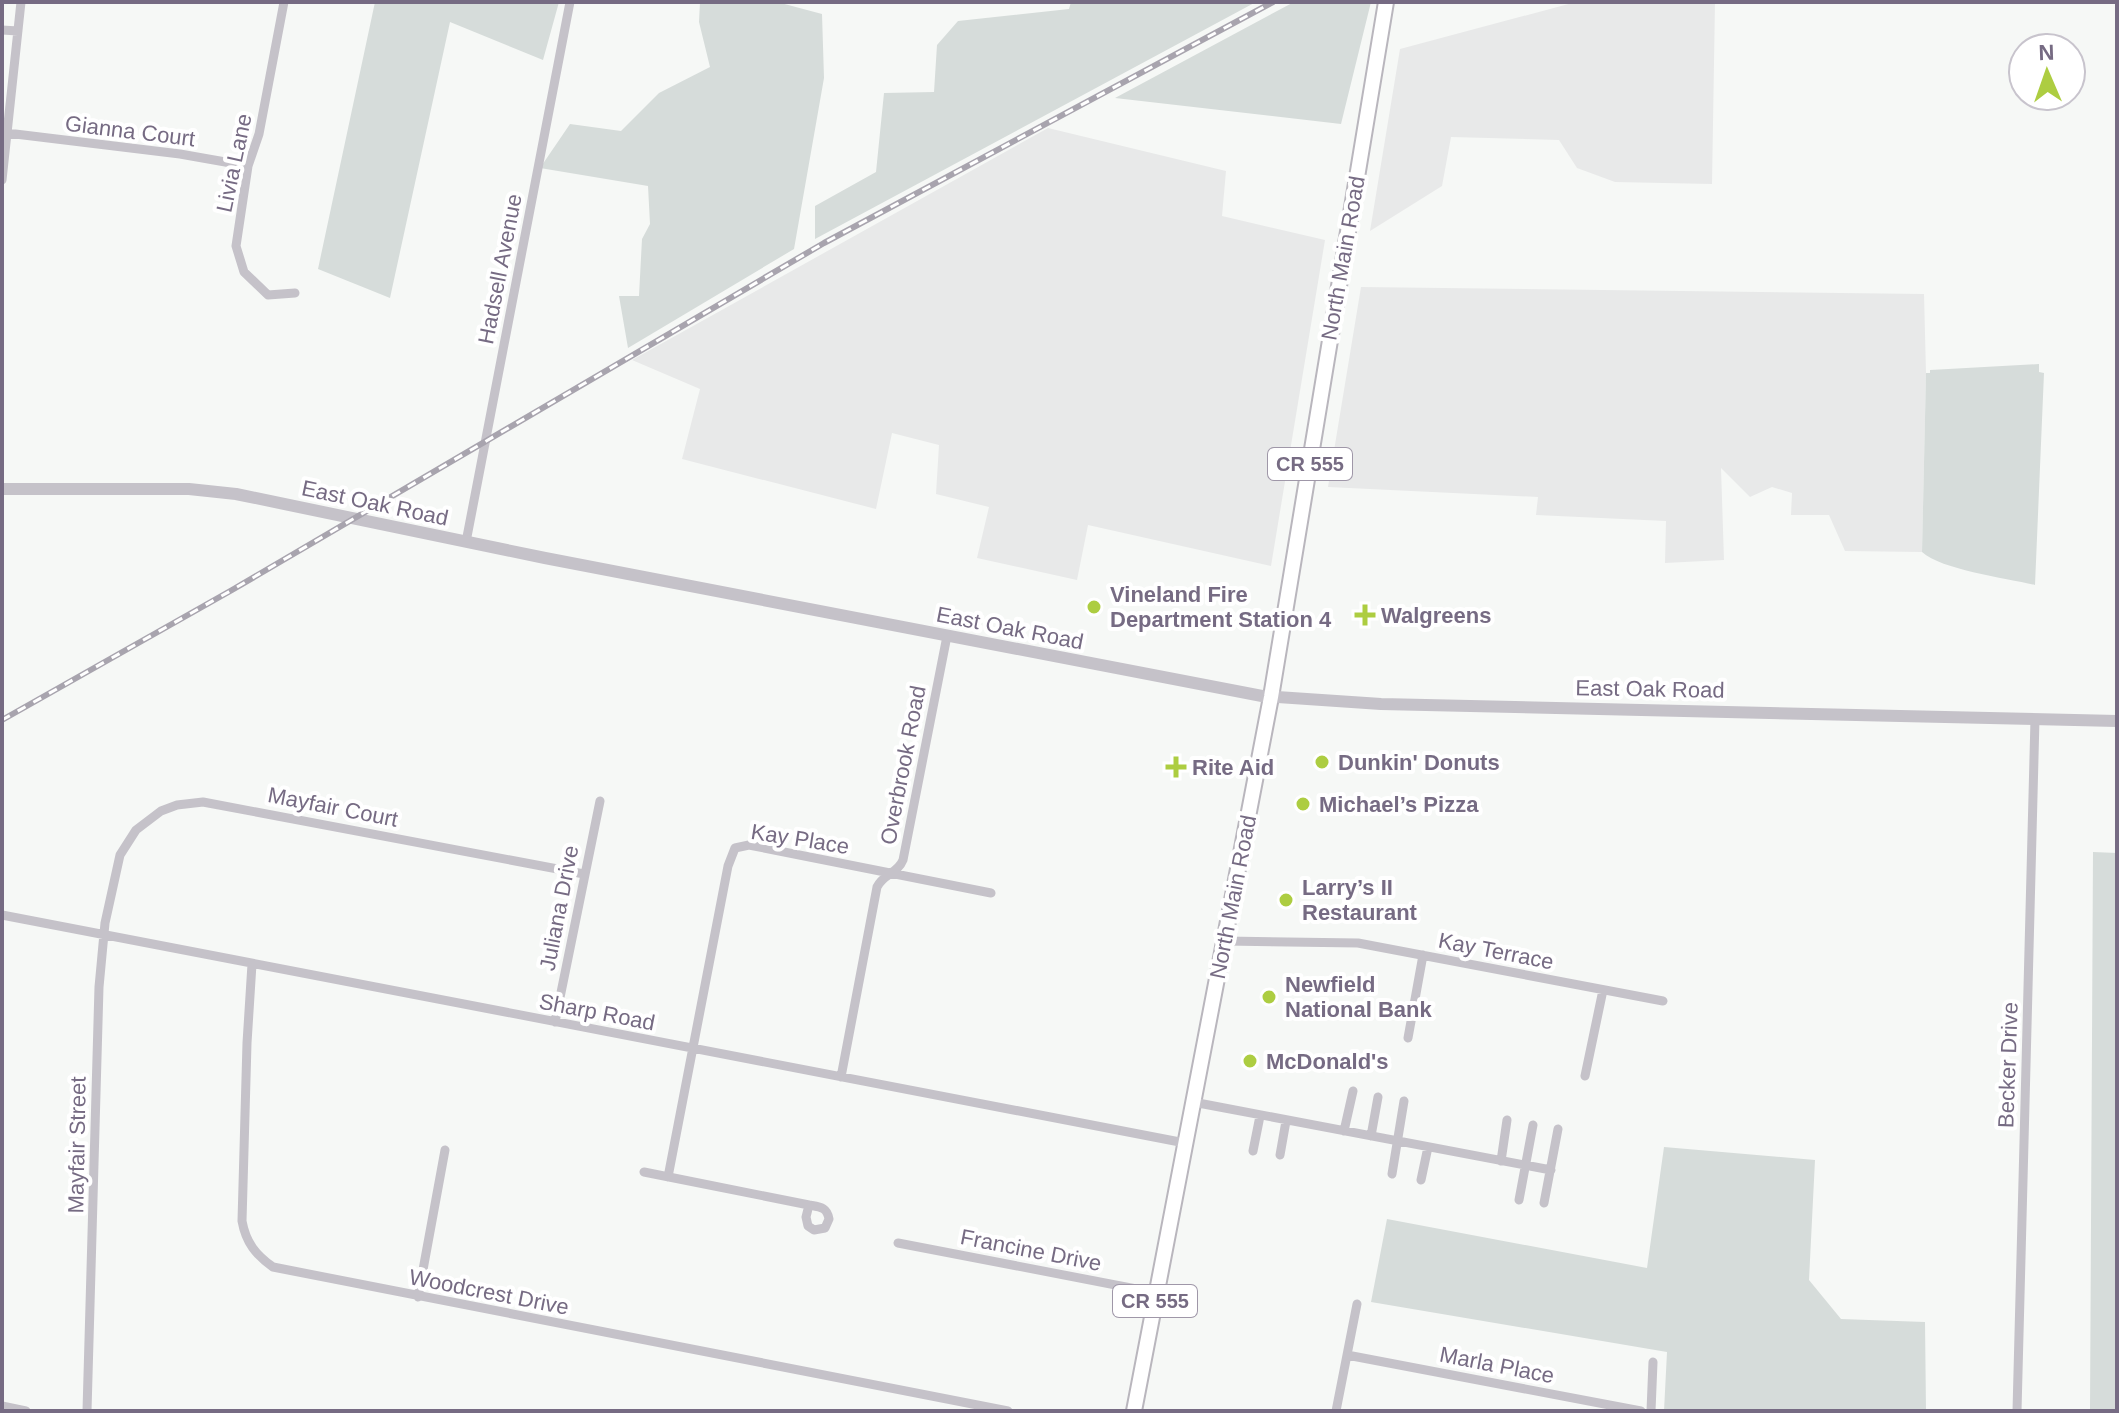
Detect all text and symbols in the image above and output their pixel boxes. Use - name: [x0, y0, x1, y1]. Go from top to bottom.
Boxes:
- north arrow: [2007, 32, 2087, 112]
- text: N: [2038, 40, 2055, 65]
- street label: Gianna Court: [64, 111, 196, 151]
- street label: Livia Lane: [211, 111, 257, 215]
- street label: North Main Road: [1316, 174, 1370, 342]
- street label: Hadsell Avenue: [473, 192, 527, 346]
- road number: CR 555: [1268, 448, 1352, 480]
- street label: East Oak Road: [299, 475, 451, 531]
- place label: Vineland Fire Department Station 4: [1110, 582, 1332, 632]
- marker: Vineland Fire Department Station 4: [1085, 598, 1103, 616]
- street label: East Oak Road: [934, 601, 1086, 655]
- place label: Walgreens: [1381, 603, 1491, 628]
- marker: Walgreens: [1356, 606, 1374, 624]
- street label: East Oak Road: [1575, 675, 1725, 703]
- street label: Overbrook Road: [875, 683, 931, 847]
- place label: Dunkin' Donuts: [1338, 750, 1500, 775]
- marker: Dunkin' Donuts: [1313, 753, 1331, 771]
- place label: Rite Aid: [1192, 755, 1274, 780]
- marker: Rite Aid: [1167, 758, 1185, 776]
- street label: Mayfair Court: [266, 782, 400, 832]
- place label: Michael’s Pizza: [1319, 792, 1479, 817]
- marker: Michael’s Pizza: [1294, 795, 1312, 813]
- street label: North Main Road: [1205, 813, 1261, 981]
- street label: Kay Place: [749, 819, 851, 859]
- street label: Juliana Drive: [535, 843, 583, 973]
- place label: Larry’s II Restaurant: [1302, 875, 1418, 925]
- marker: Larry’s II Restaurant: [1277, 891, 1295, 909]
- street label: Kay Terrace: [1436, 928, 1556, 974]
- place label: Newfield National Bank: [1285, 972, 1432, 1022]
- marker: Newfield National Bank: [1260, 988, 1278, 1006]
- street label: Sharp Road: [537, 989, 657, 1035]
- street label: Becker Drive: [1993, 1002, 2023, 1128]
- place label: McDonald's: [1266, 1049, 1389, 1074]
- marker: McDonald's: [1241, 1052, 1259, 1070]
- street label: Mayfair Street: [63, 1076, 91, 1214]
- street label: Francine Drive: [958, 1224, 1104, 1276]
- street label: Woodcrest Drive: [407, 1264, 571, 1320]
- road number: CR 555: [1113, 1285, 1197, 1317]
- street label: Marla Place: [1438, 1342, 1556, 1388]

